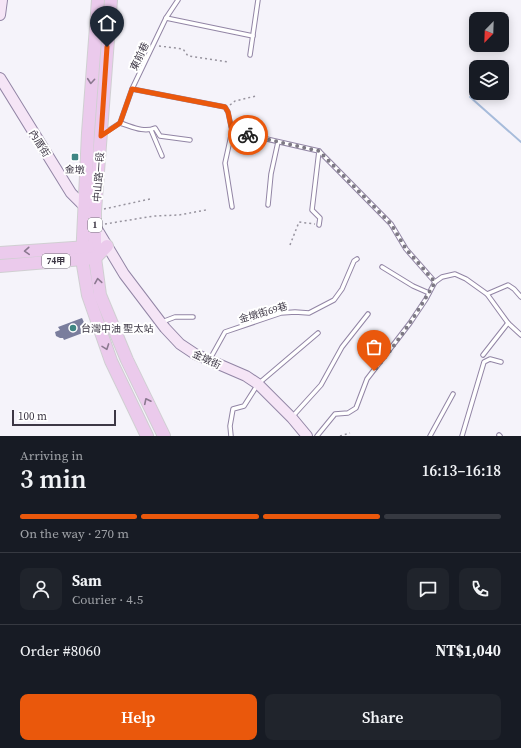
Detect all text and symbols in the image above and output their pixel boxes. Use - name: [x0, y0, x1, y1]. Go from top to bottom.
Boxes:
- pin: [90, 6, 124, 47]
- icon: home: [96, 12, 118, 34]
- north arrow: [469, 12, 509, 52]
- map controls: [469, 12, 509, 100]
- street label: 東前巷: [127, 40, 152, 73]
- button: layers: [469, 60, 509, 100]
- one-way arrow: [87, 78, 96, 84]
- courier: [228, 115, 268, 155]
- icon: bike: [237, 124, 259, 146]
- street label: 內厝街: [26, 127, 53, 159]
- marker: 金墩: [70, 152, 80, 162]
- street label: 中山路一段: [90, 152, 107, 202]
- place label: 金墩: [65, 163, 85, 176]
- road number: 1: [88, 218, 102, 232]
- one-way arrow: [24, 246, 30, 255]
- road number: 74甲: [42, 254, 70, 268]
- one-way arrow: [94, 278, 103, 284]
- street label: 金墩街69巷: [237, 299, 289, 326]
- place label: 台灣中油 聖太站: [81, 322, 153, 335]
- marker: 台灣中油 聖太站: [68, 323, 78, 333]
- pin: [357, 330, 391, 371]
- icon: bag: [363, 336, 385, 358]
- one-way arrow: [102, 343, 110, 350]
- street label: 金墩街: [190, 347, 223, 372]
- one-way arrow: [144, 398, 152, 405]
- scale bar: [12, 408, 116, 427]
- text: 100 m: [18, 409, 47, 424]
- text: Arriving in: [20, 447, 83, 464]
- text: 16:13–16:18: [422, 460, 501, 481]
- text: 3 min: [20, 461, 87, 497]
- text: On the way · 270 m: [20, 525, 129, 542]
- button: person: [20, 568, 62, 610]
- button: chat: [407, 568, 449, 610]
- button: phone: [459, 568, 501, 610]
- text: Sam: [72, 570, 102, 591]
- text: Courier · 4.5: [72, 591, 143, 608]
- text: Order #8060: [20, 640, 101, 661]
- text: NT$1,040: [435, 640, 501, 661]
- button: Help: [20, 694, 257, 740]
- button: Share: [265, 694, 501, 740]

